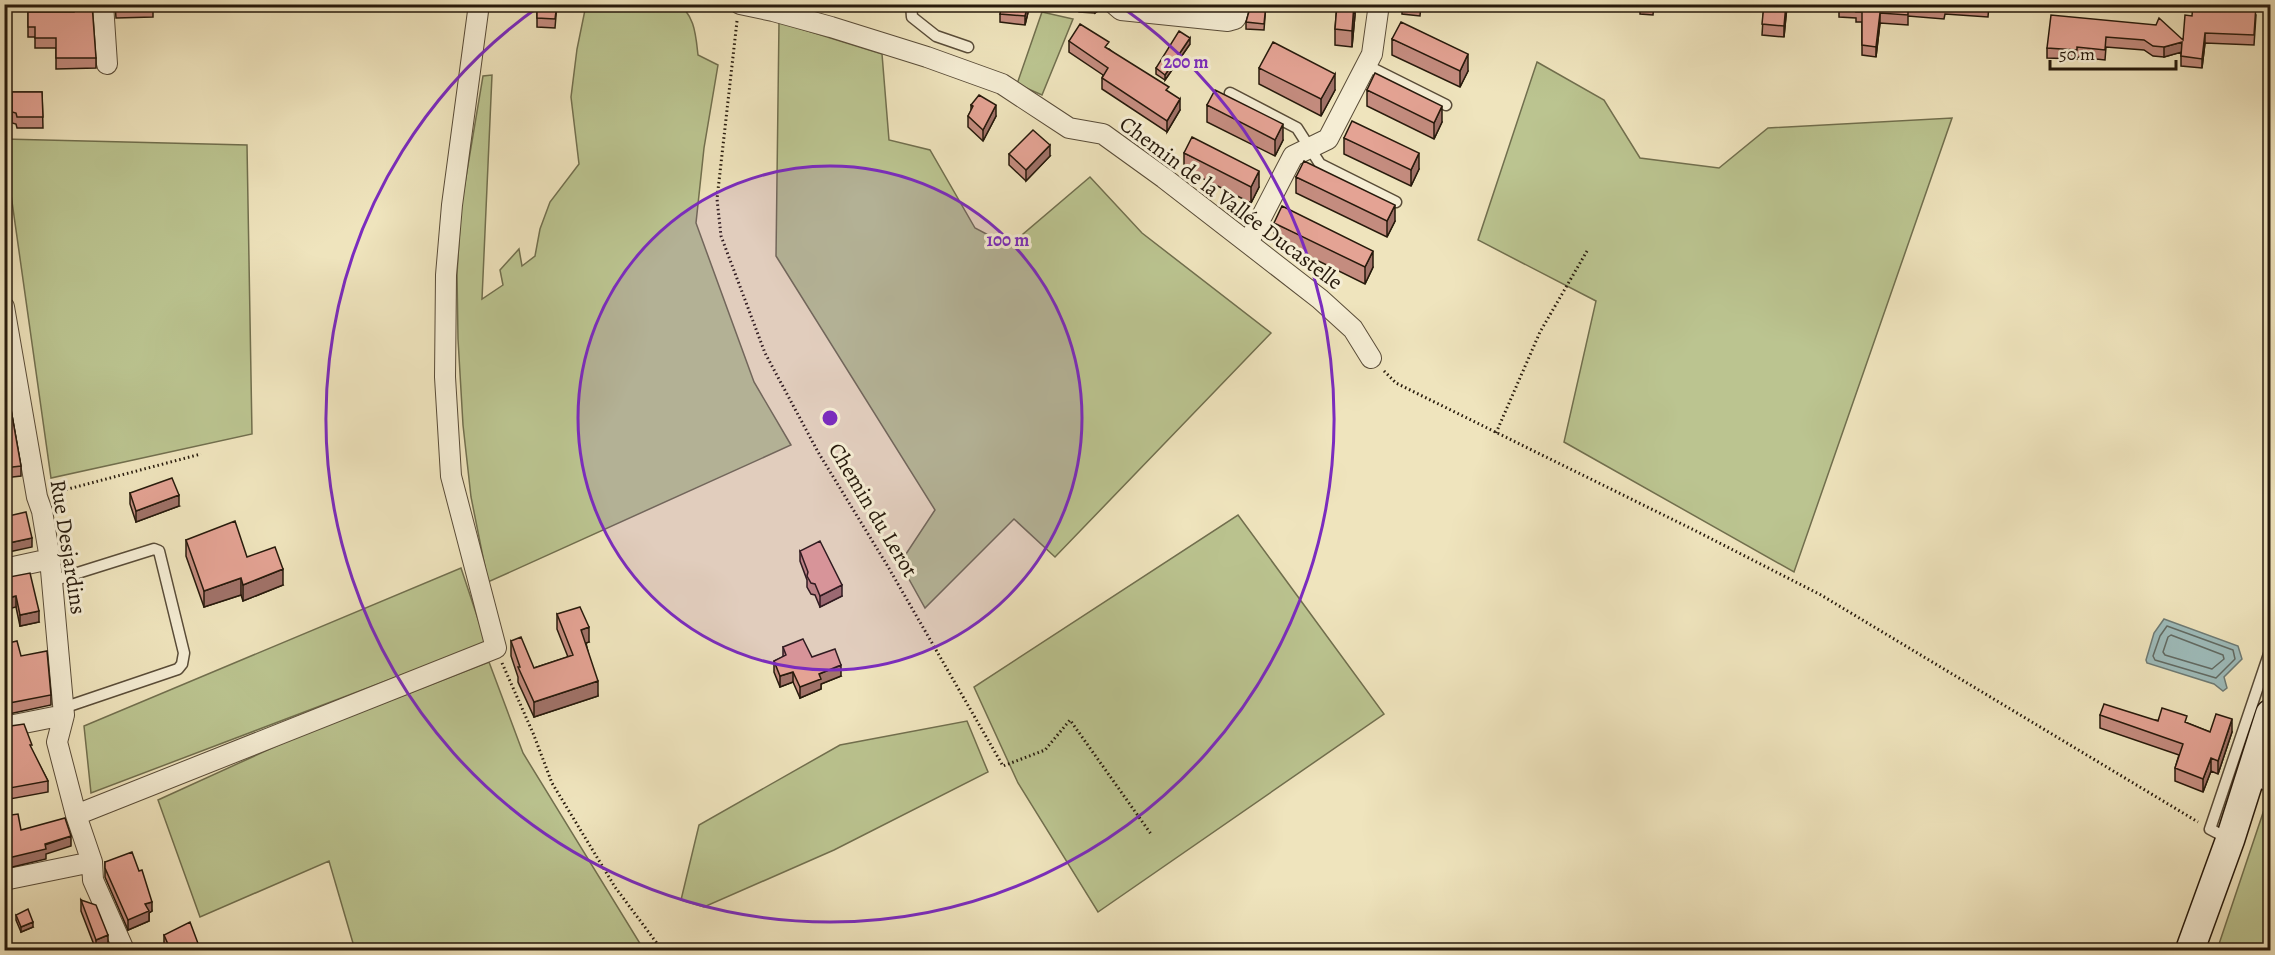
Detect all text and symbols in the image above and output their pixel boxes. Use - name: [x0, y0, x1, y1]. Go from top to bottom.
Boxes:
- scale bar: [2050, 33, 2176, 71]
- text: 50 m: [2059, 42, 2095, 66]
- text: 200 m: [1163, 50, 1209, 74]
- street label: Chemin de la Vallée Ducastelle: [1113, 109, 1349, 297]
- text: 100 m: [987, 228, 1029, 252]
- centre of rings: [820, 408, 840, 428]
- street label: Chemin du Lerot: [821, 437, 925, 583]
- street label: Rue Desjardins: [43, 478, 93, 616]

